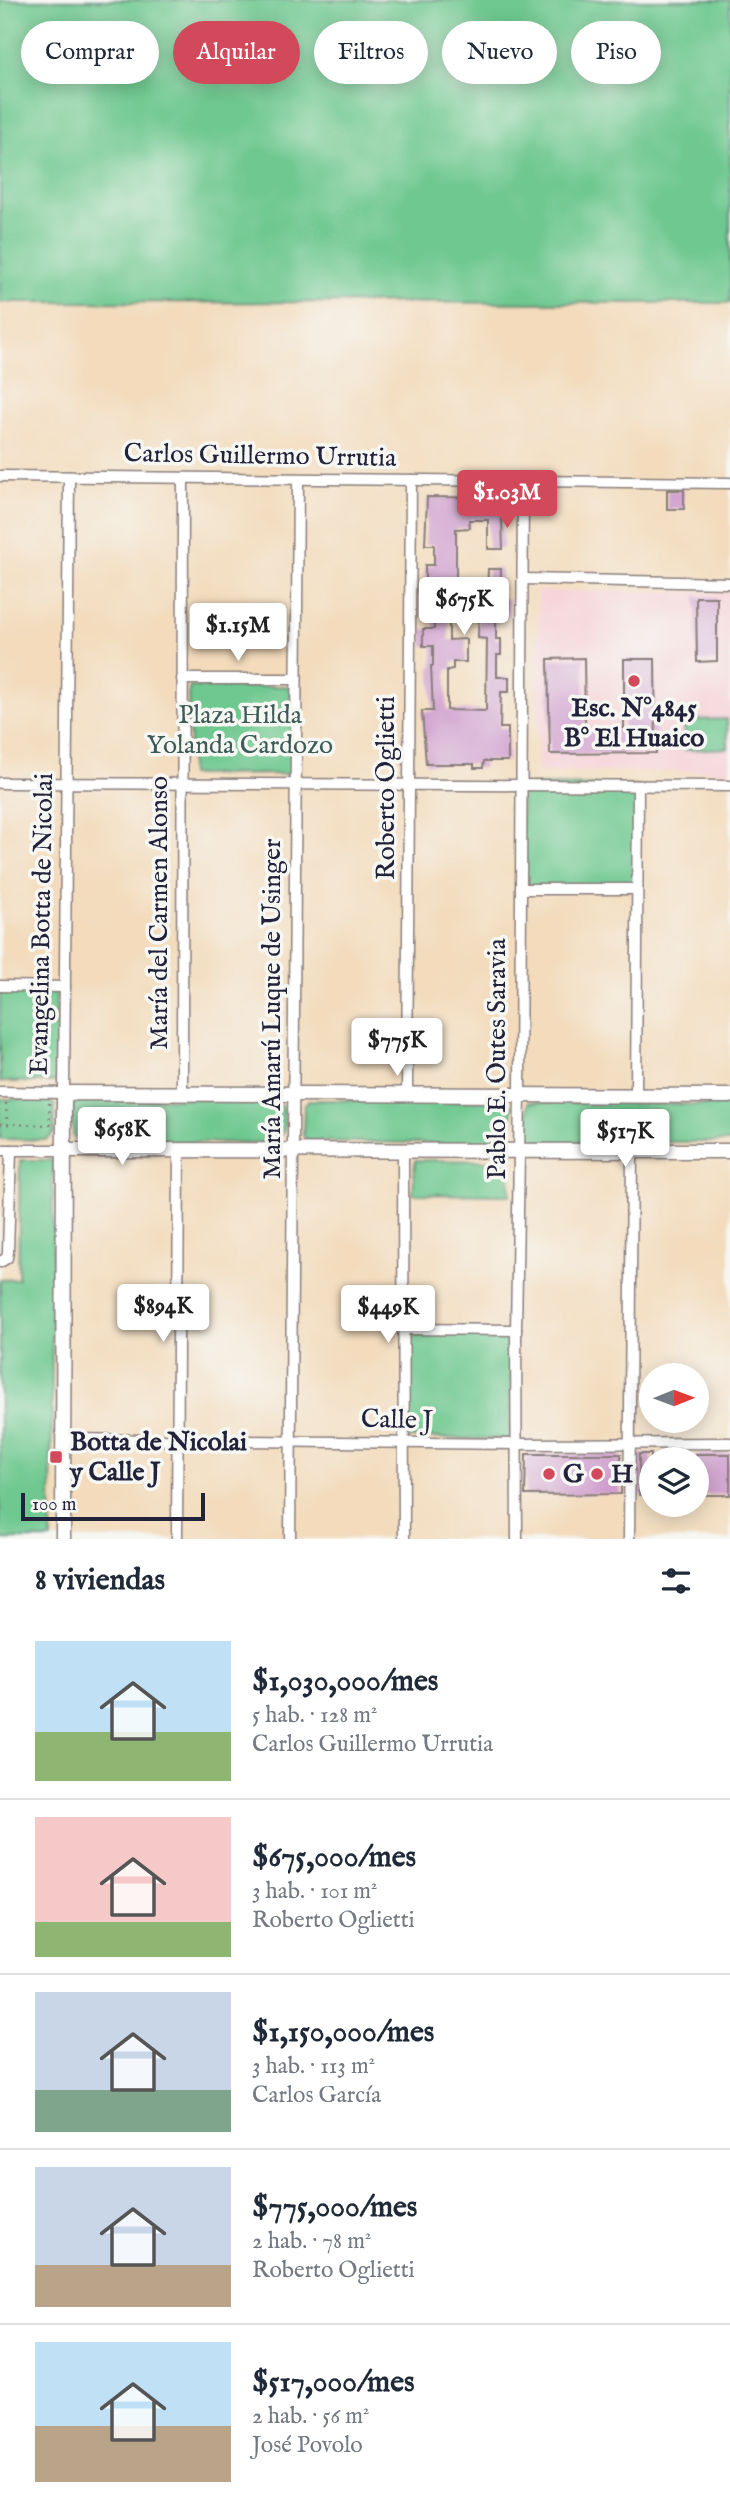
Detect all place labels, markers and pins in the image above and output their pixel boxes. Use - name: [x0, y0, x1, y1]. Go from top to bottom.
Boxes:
- pin: $1.03M: [450, 470, 564, 530]
- pin: $675K: [415, 578, 513, 637]
- pin: $1.15M: [181, 604, 295, 663]
- marker: Esc. N°4845 B° El Huaico: [626, 673, 642, 689]
- place label: Esc. N°4845 B° El Huaico: [564, 692, 704, 755]
- pin: $775K: [348, 1018, 446, 1078]
- pin: $658K: [73, 1108, 171, 1167]
- pin: $517K: [576, 1110, 674, 1169]
- pin: $894K: [114, 1284, 212, 1344]
- pin: $449K: [339, 1286, 437, 1345]
- place label: Botta de Nicolai y Calle J: [69, 1426, 247, 1489]
- marker: Botta de Nicolai y Calle J: [48, 1449, 64, 1465]
- place label: G: [563, 1458, 584, 1491]
- place label: H: [611, 1458, 633, 1491]
- marker: G: [541, 1466, 557, 1482]
- marker: H: [589, 1466, 605, 1482]

